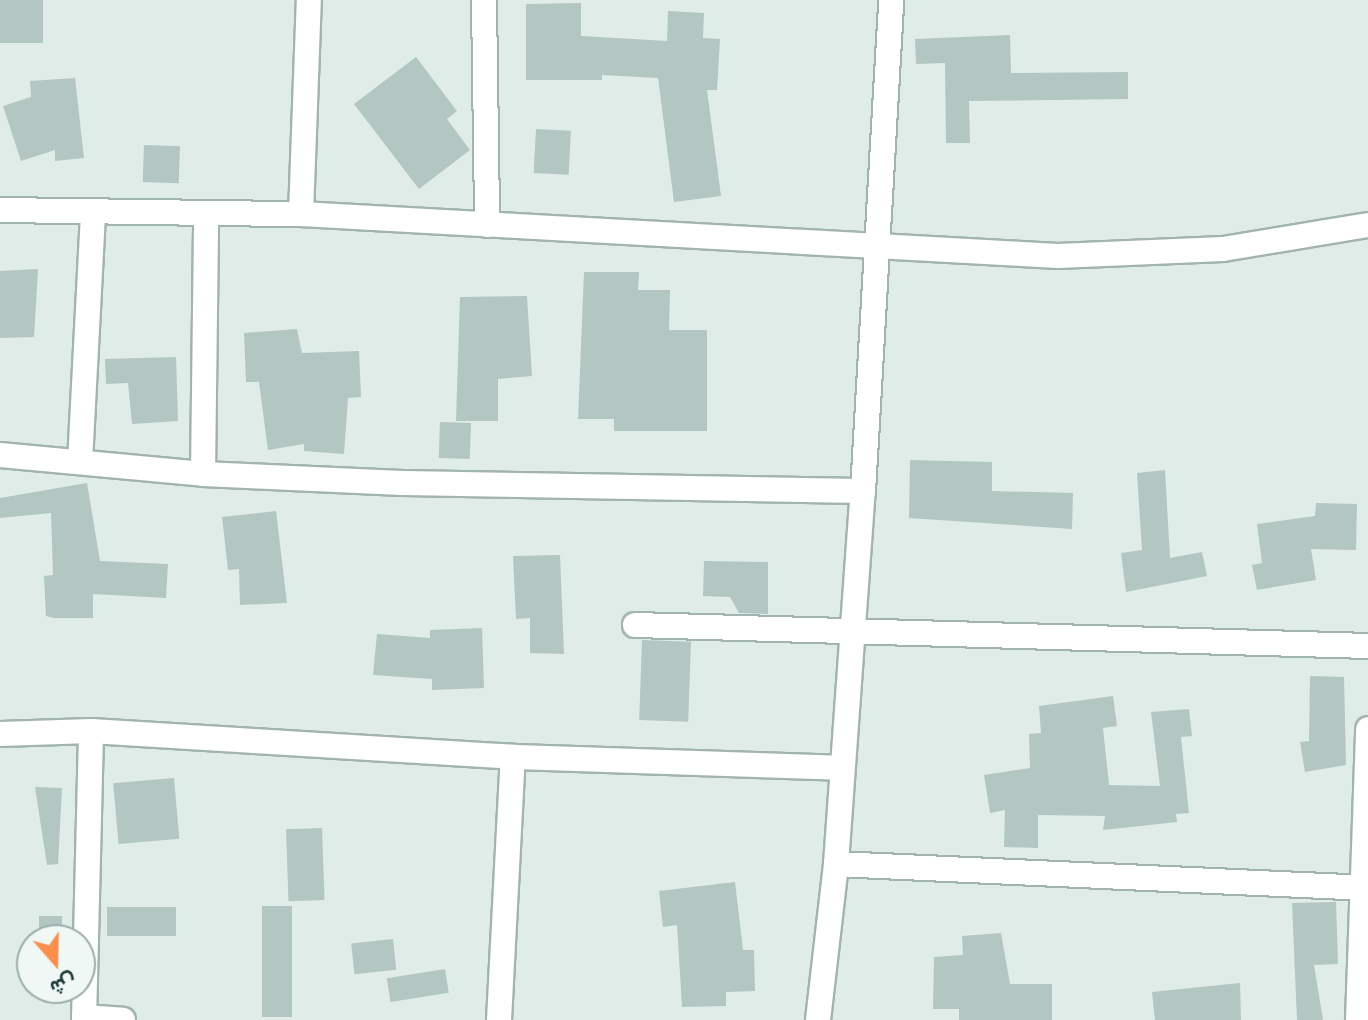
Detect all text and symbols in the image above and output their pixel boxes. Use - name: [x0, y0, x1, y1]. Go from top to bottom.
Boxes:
- north arrow: [16, 924, 96, 1004]
- text: ش: [47, 969, 80, 1001]

